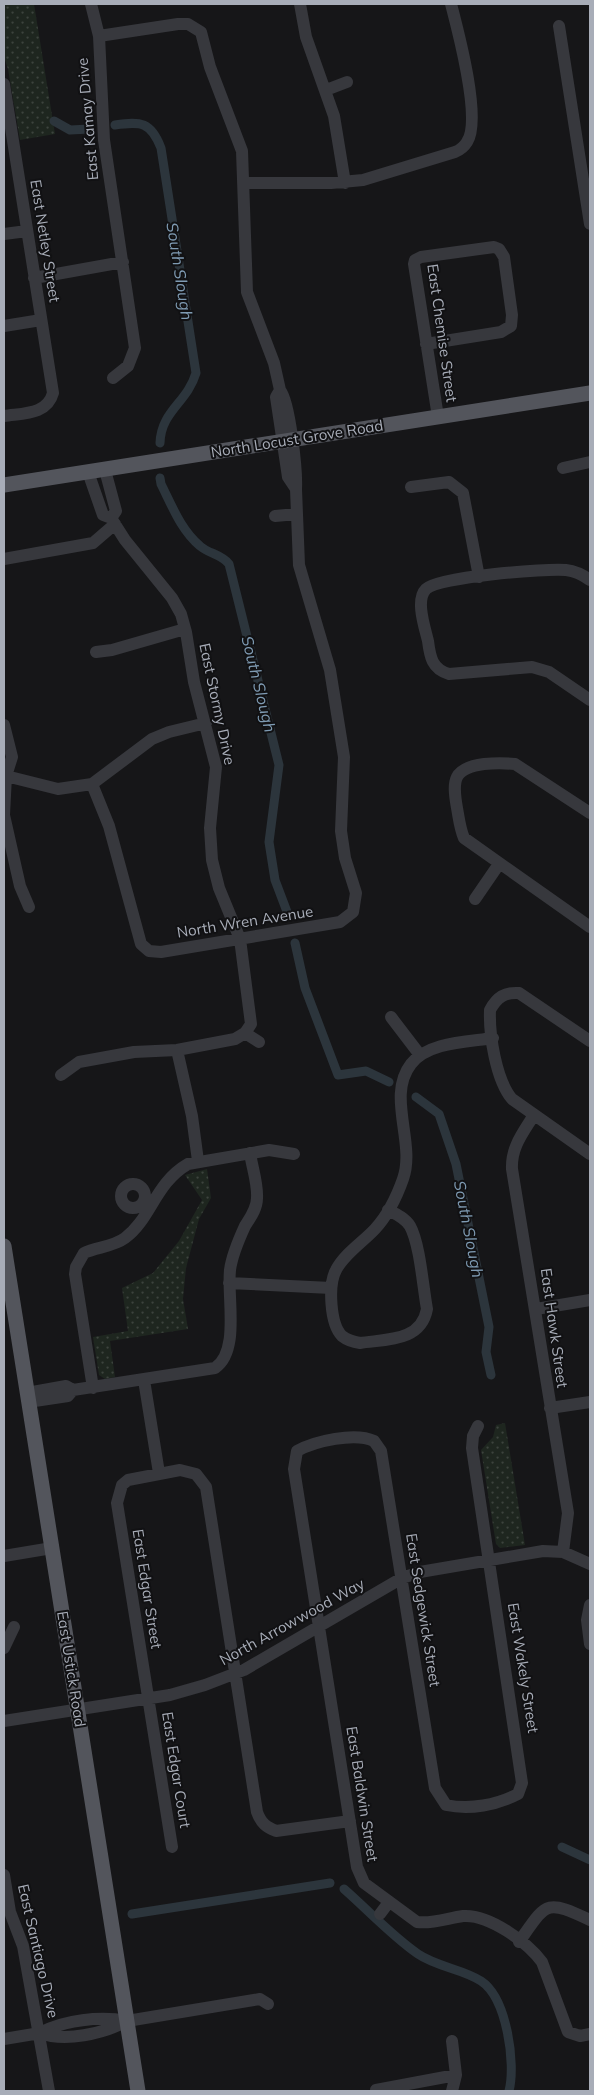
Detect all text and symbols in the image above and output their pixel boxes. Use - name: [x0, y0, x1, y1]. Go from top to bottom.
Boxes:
- street label: East Kamay Drive: [73, 57, 102, 181]
- street label: East Netley Street: [26, 178, 65, 304]
- water label: South Slough: [162, 221, 198, 321]
- street label: East Chemise Street: [423, 263, 462, 403]
- street label: North Locust Grove Road: [209, 415, 384, 462]
- water label: South Slough: [237, 634, 281, 734]
- street label: East Stormy Drive: [195, 641, 240, 766]
- street label: North Wren Avenue: [175, 901, 314, 942]
- water label: South Slough: [450, 1179, 488, 1279]
- street label: East Hawk Street: [537, 1267, 572, 1389]
- street label: East Edgar Street: [129, 1528, 166, 1650]
- street label: East Sedgewick Street: [402, 1532, 445, 1688]
- street label: North Arrowwood Way: [216, 1574, 368, 1669]
- street label: East Wakely Street: [504, 1601, 543, 1734]
- street label: East Ustick Road: [53, 1610, 90, 1728]
- street label: East Edgar Court: [158, 1710, 195, 1829]
- street label: East Baldwin Street: [342, 1725, 383, 1863]
- street label: East Santiago Drive: [14, 1882, 63, 2020]

